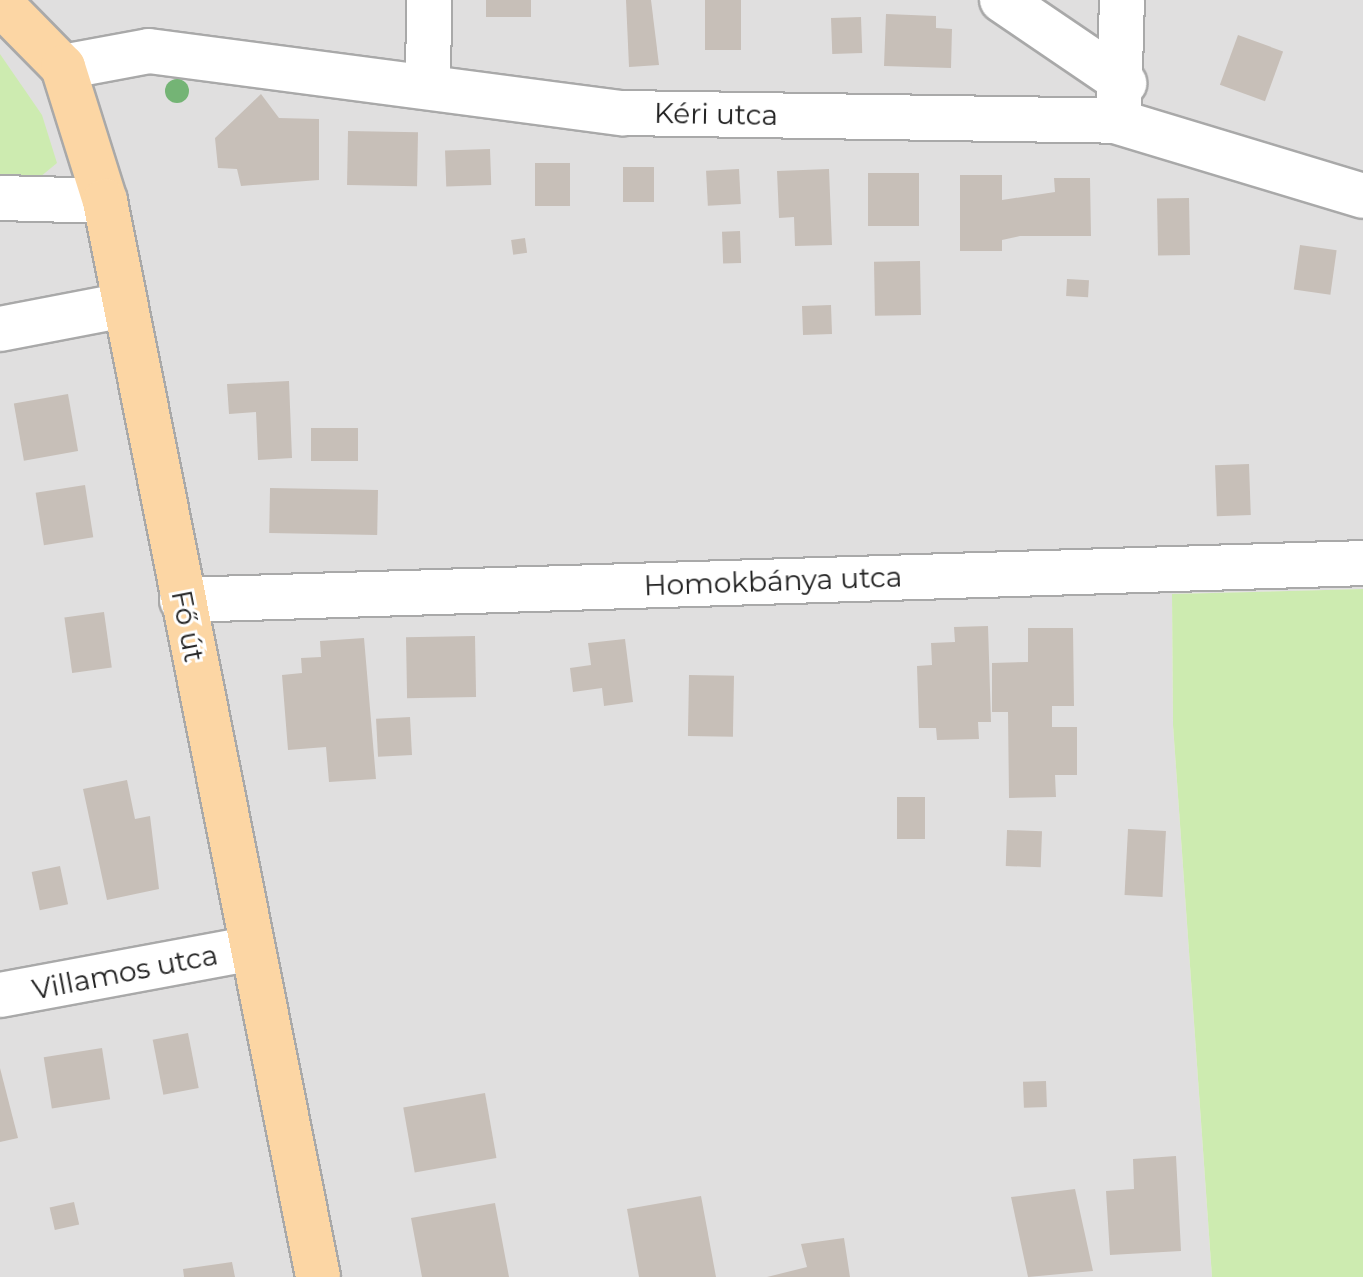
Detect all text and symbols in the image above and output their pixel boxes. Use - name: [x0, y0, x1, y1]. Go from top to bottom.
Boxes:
- street label: Kéri utca: [654, 96, 778, 132]
- street label: Homokbánya utca: [643, 560, 903, 602]
- street label: Fő út: [165, 587, 211, 665]
- street label: Villamos utca: [29, 938, 221, 1006]

